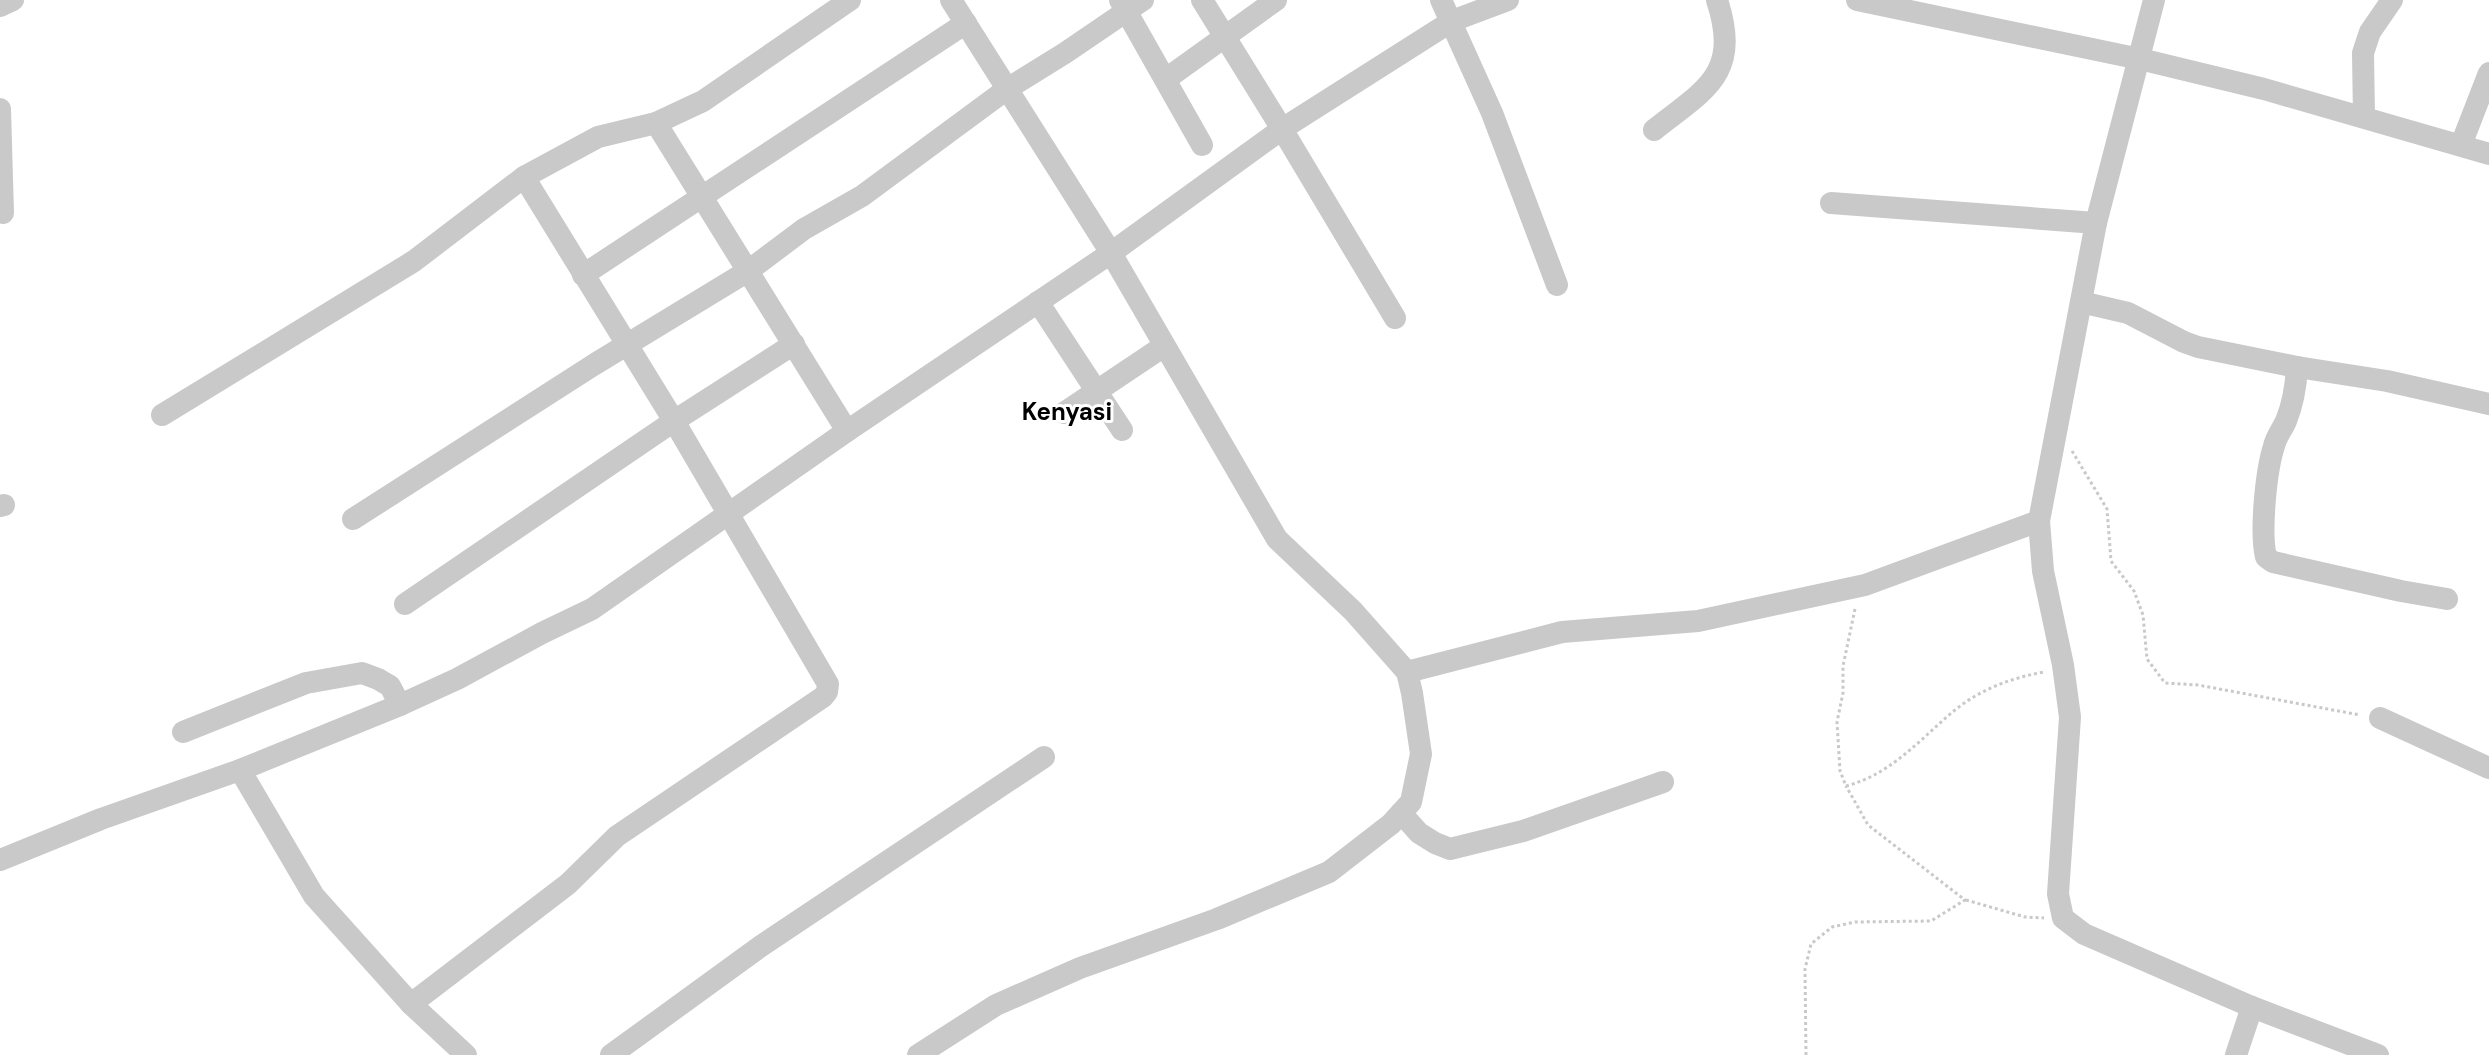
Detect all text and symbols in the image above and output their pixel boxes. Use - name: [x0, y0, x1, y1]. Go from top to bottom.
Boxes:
- district label: Kenyasi: [1022, 396, 1112, 427]

